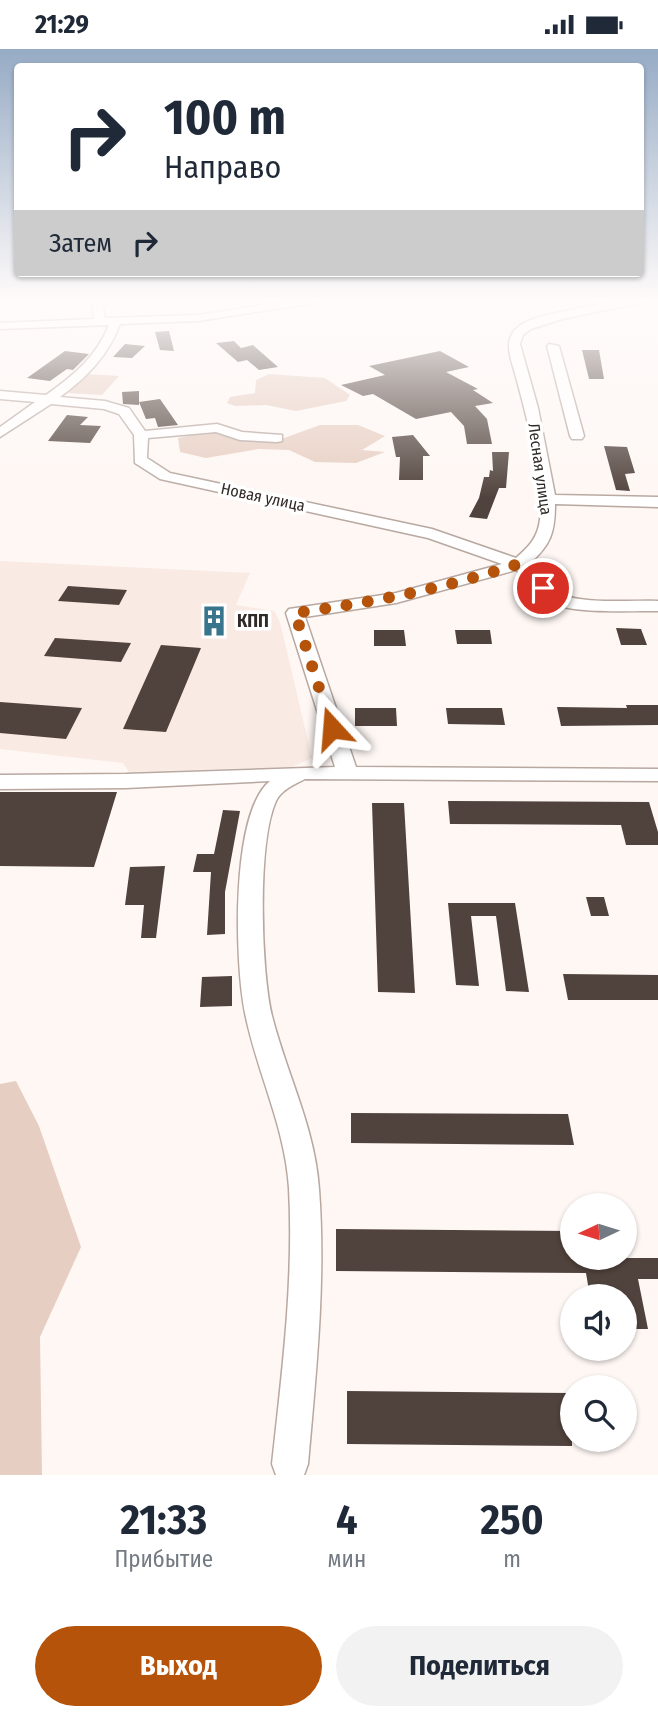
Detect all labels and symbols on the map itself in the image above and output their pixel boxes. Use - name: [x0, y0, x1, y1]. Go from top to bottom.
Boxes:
- street label: Лесная улица: [524, 422, 556, 516]
- street label: Новая улица: [219, 479, 307, 515]
- pin: [513, 558, 573, 618]
- building icon: КПП: [197, 604, 231, 638]
- place label: КПП: [237, 610, 269, 632]
- position arrow: [295, 691, 369, 765]
- north arrow: [560, 1193, 637, 1271]

